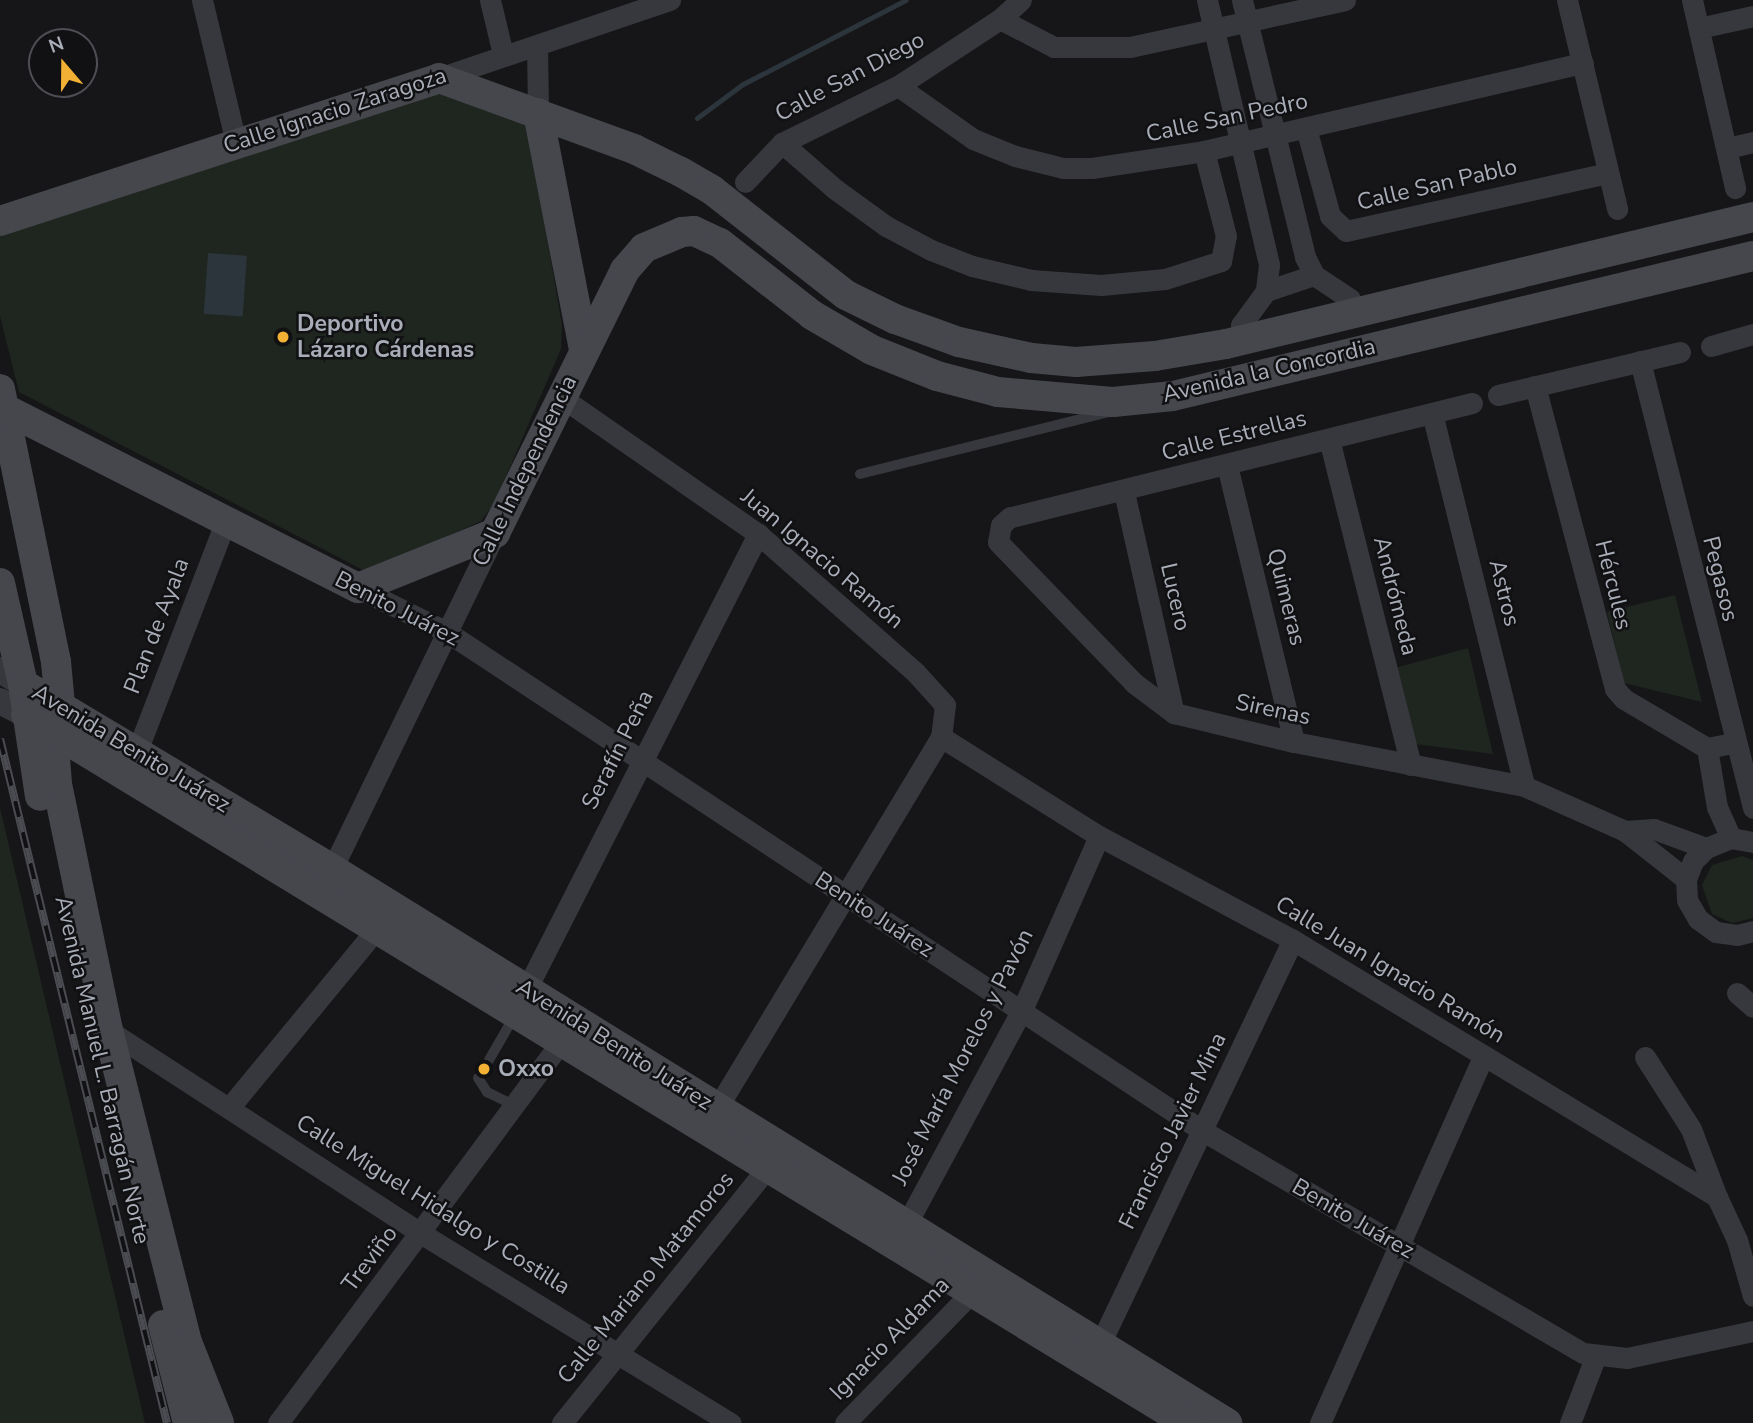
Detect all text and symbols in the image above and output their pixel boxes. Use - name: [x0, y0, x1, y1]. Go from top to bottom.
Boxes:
- street label: Calle San Diego: [771, 26, 929, 128]
- north arrow: [28, 28, 98, 98]
- text: N: [45, 30, 68, 60]
- street label: Calle Ignacio Zaragoza: [220, 62, 450, 160]
- street label: Calle San Pedro: [1144, 87, 1310, 149]
- street label: Calle San Pablo: [1354, 153, 1520, 217]
- place label: Deportivo Lázaro Cárdenas: [297, 310, 474, 364]
- marker: Deportivo Lázaro Cárdenas: [275, 329, 291, 345]
- street label: Avenida la Concordia: [1160, 333, 1378, 409]
- street label: Calle Independencia: [467, 371, 583, 571]
- street label: Calle Estrellas: [1159, 405, 1309, 467]
- street label: Juan Ignacio Ramón: [735, 483, 909, 635]
- street label: Andrómeda: [1367, 534, 1423, 658]
- street label: Pegasos: [1696, 534, 1744, 624]
- street label: Hércules: [1589, 537, 1637, 633]
- street label: Quimeras: [1261, 546, 1311, 648]
- street label: Plan de Ayala: [118, 554, 196, 698]
- street label: Astros: [1482, 557, 1526, 629]
- street label: Lucero: [1154, 560, 1196, 634]
- street label: Benito Juárez: [330, 566, 464, 652]
- street label: Avenida Benito Juárez: [27, 679, 235, 819]
- street label: Serafín Peña: [576, 686, 660, 814]
- street label: Sirenas: [1233, 689, 1313, 731]
- street label: Benito Juárez: [809, 866, 939, 964]
- street label: Calle Juan Ignacio Ramón: [1270, 890, 1510, 1050]
- street label: Avenida Manuel L. Barragán Norte: [48, 893, 156, 1247]
- street label: José María Morelos y Pavón: [886, 924, 1040, 1190]
- street label: Avenida Benito Juárez: [511, 973, 717, 1117]
- street label: Francisco Javier Mina: [1113, 1028, 1233, 1234]
- place label: Oxxo: [498, 1055, 554, 1083]
- marker: Oxxo: [476, 1061, 492, 1077]
- street label: Calle Miguel Hidalgo y Costilla: [291, 1109, 575, 1301]
- street label: Calle Mariano Matamoros: [552, 1166, 740, 1390]
- street label: Benito Juárez: [1287, 1173, 1419, 1265]
- street label: Treviño: [336, 1221, 404, 1297]
- street label: Ignacio Aldama: [824, 1272, 956, 1406]

